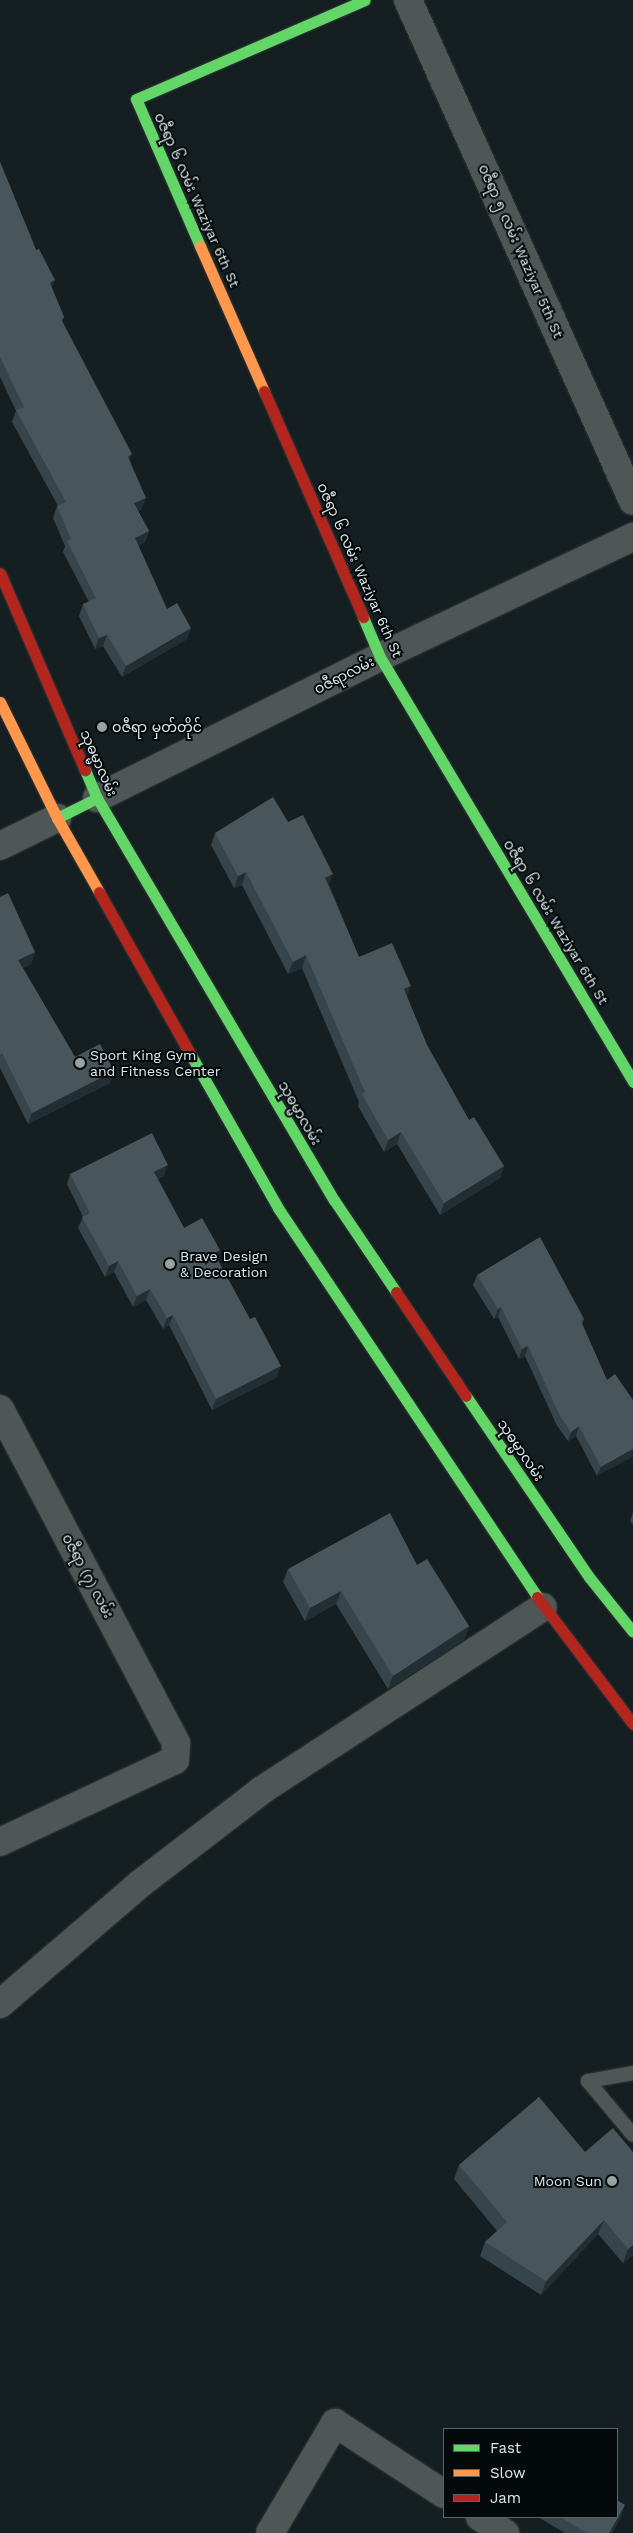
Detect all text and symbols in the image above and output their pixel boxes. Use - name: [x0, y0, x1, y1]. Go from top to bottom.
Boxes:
- street label: ဝဇီရာ ၆ လမ်း Waziyar 6th St: [151, 110, 243, 290]
- street label: ဝဇီရာ ၅ လမ်း Waziyar 5th St: [475, 161, 567, 341]
- street label: ဝဇီရာ ၆ လမ်း Waziyar 6th St: [314, 480, 406, 660]
- street label: ဝဇီရာလမ်း: [311, 653, 377, 697]
- place label: ဝဇီရာ မှတ်တိုင်: [112, 719, 202, 735]
- marker: ဝဇီရာ မှတ်တိုင်: [96, 721, 108, 733]
- street label: သုဓမ္မာလမ်း: [77, 727, 121, 799]
- street label: ဝဇီရာ ၆ လမ်း Waziyar 6th St: [500, 836, 612, 1008]
- place label: Sport King Gym and Fitness Center: [90, 1047, 220, 1080]
- marker: Sport King Gym and Fitness Center: [74, 1057, 86, 1069]
- street label: သုဓမ္မာလမ်း: [275, 1078, 325, 1148]
- place label: Brave Design & Decoration: [180, 1248, 268, 1280]
- marker: Brave Design & Decoration: [164, 1258, 176, 1270]
- street label: သုဓမ္မာလမ်း: [494, 1416, 548, 1484]
- street label: ၀ဇီရာ (၇) လမ်း: [59, 1531, 117, 1621]
- place label: Moon Sun: [534, 2173, 602, 2189]
- marker: Moon Sun: [606, 2175, 618, 2187]
- legend: [443, 2428, 618, 2518]
- text: Fast: [490, 2439, 521, 2457]
- text: Slow: [490, 2464, 526, 2482]
- text: Jam: [490, 2489, 521, 2507]

